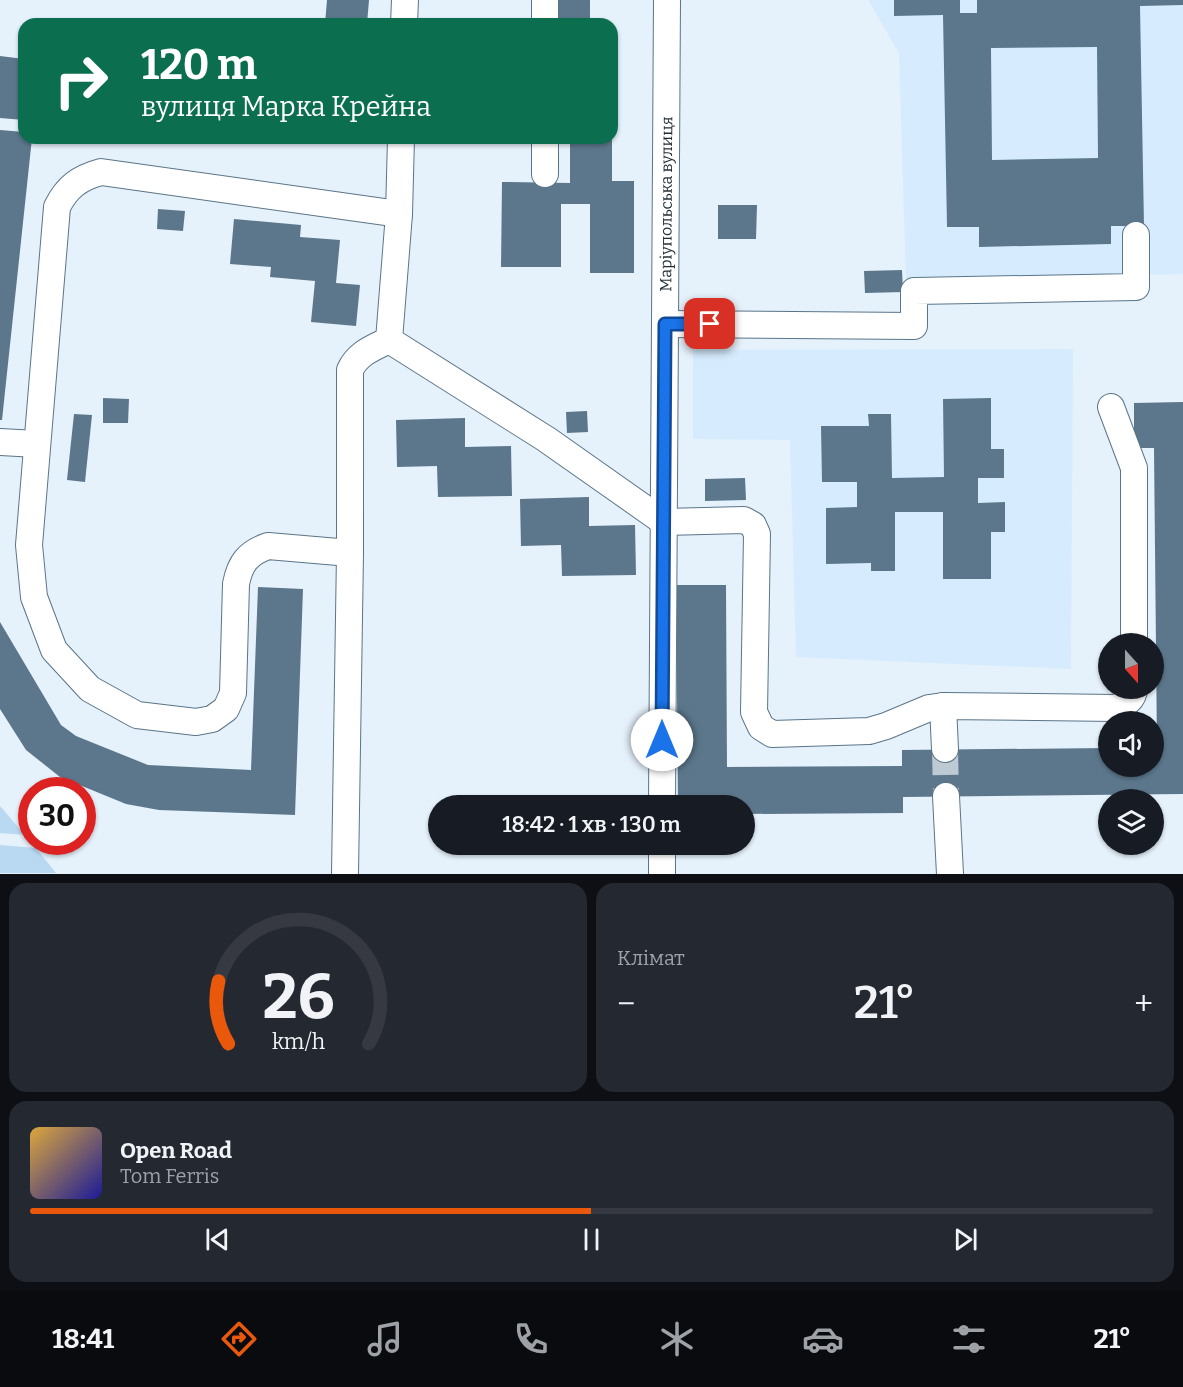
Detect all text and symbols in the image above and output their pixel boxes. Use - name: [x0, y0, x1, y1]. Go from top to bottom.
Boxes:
- text: 120 m: [141, 40, 257, 90]
- icon: right: [42, 42, 120, 120]
- text: вулиця Марка Крейна: [141, 91, 431, 123]
- street label: Маріупольська вулиця: [656, 116, 676, 292]
- pin: [684, 298, 735, 349]
- icon: arrive: [693, 307, 726, 340]
- north arrow: [1098, 633, 1164, 699]
- map controls: [1098, 633, 1164, 855]
- position arrow: [630, 708, 694, 772]
- button: sound: [1098, 711, 1164, 777]
- speed limit sign: 30: [18, 777, 96, 855]
- button: layers: [1098, 789, 1164, 855]
- text: 18:42 · 1 хв · 130 m: [502, 811, 681, 838]
- text: Клімат: [617, 946, 685, 970]
- text: 26: [262, 960, 334, 1035]
- text: 21°: [854, 976, 916, 1030]
- text: −: [617, 984, 635, 1024]
- text: +: [1134, 984, 1153, 1024]
- text: km/h: [271, 1030, 325, 1056]
- text: Open Road: [120, 1137, 232, 1164]
- text: Tom Ferris: [120, 1164, 219, 1188]
- icon: previous: [201, 1223, 234, 1256]
- icon: pause: [575, 1223, 608, 1256]
- icon: next: [949, 1223, 982, 1256]
- icon: directions: [218, 1318, 260, 1360]
- icon: music: [364, 1318, 406, 1360]
- icon: phone: [510, 1318, 552, 1360]
- icon: climate: [656, 1318, 698, 1360]
- icon: car: [802, 1318, 844, 1360]
- icon: filters: [948, 1318, 990, 1360]
- text: 18:41: [52, 1323, 114, 1355]
- text: 21°: [1093, 1323, 1131, 1355]

